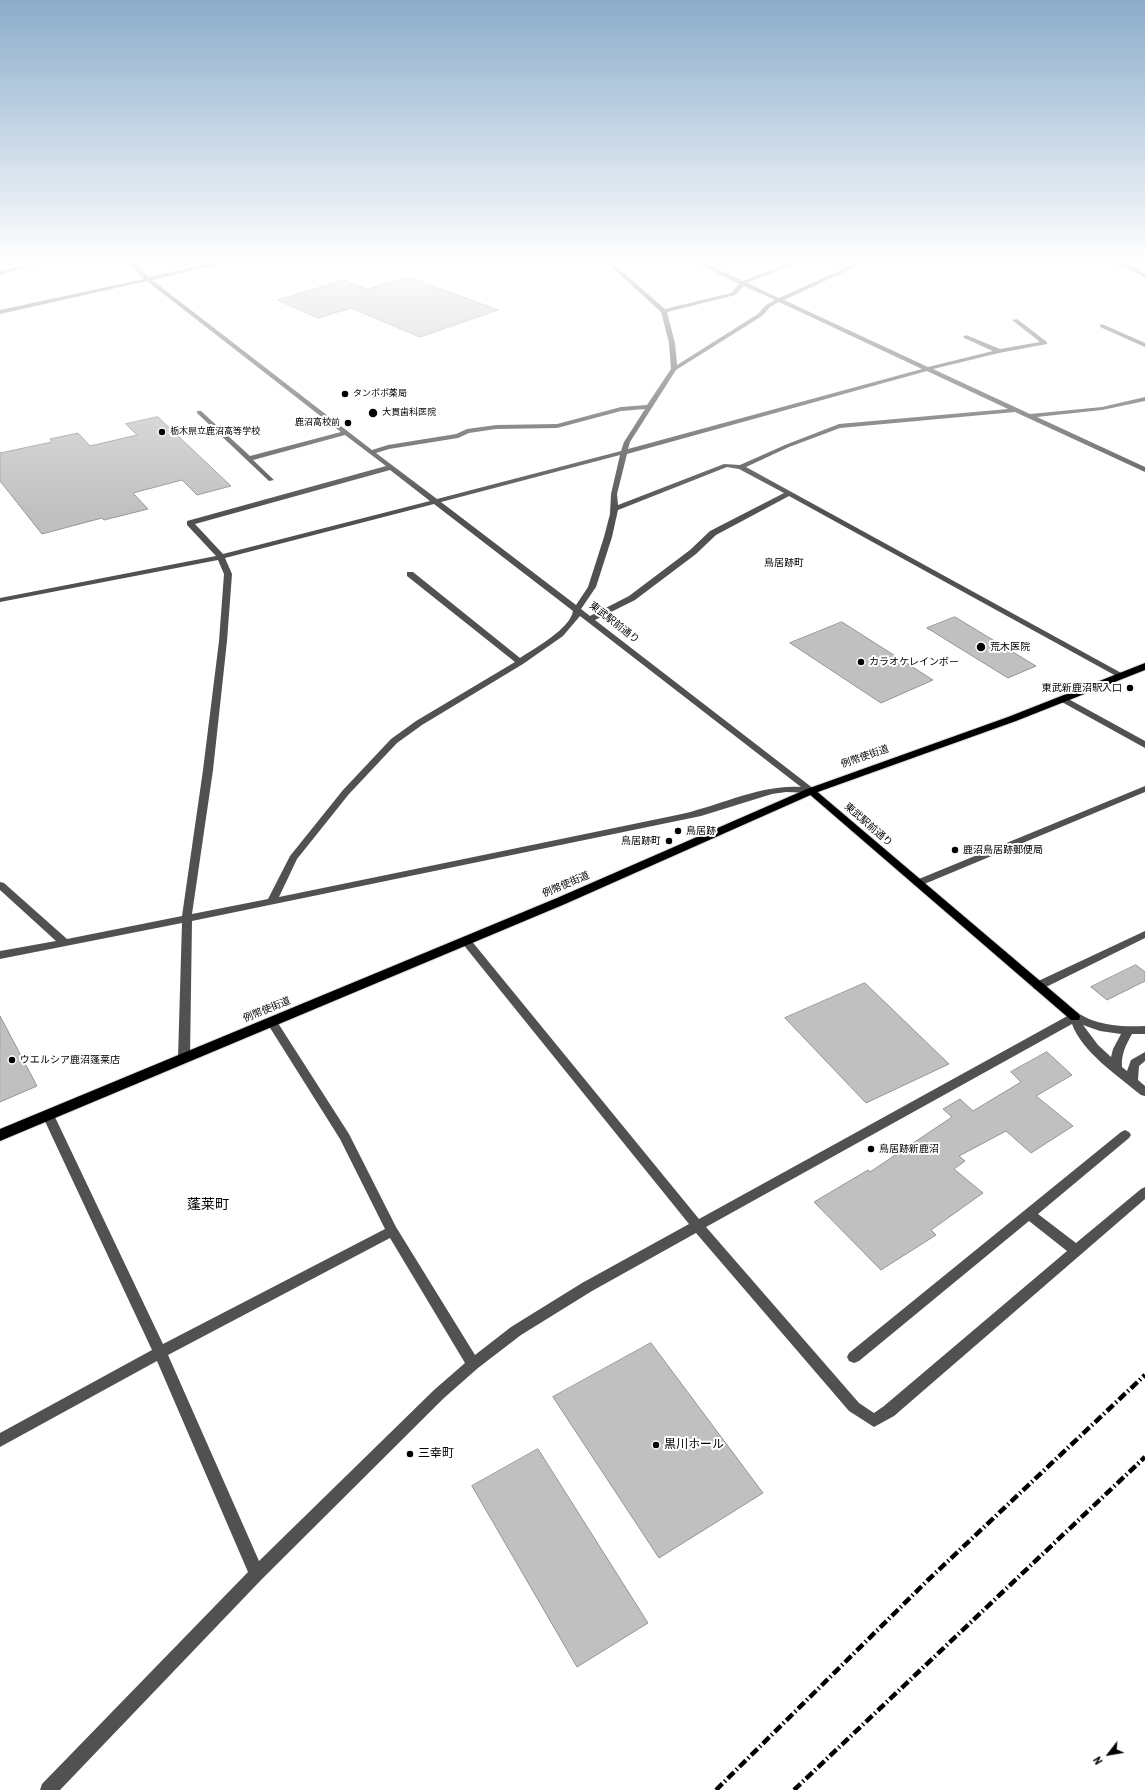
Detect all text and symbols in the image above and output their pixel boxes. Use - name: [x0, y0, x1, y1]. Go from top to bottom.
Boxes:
- marker: タンポポ薬局: [340, 389, 350, 399]
- place label: タンポポ薬局: [353, 389, 407, 399]
- marker: 大貫歯科医院: [367, 407, 379, 419]
- place label: 大貫歯科医院: [382, 408, 436, 418]
- place label: 鹿沼高校前: [295, 418, 340, 428]
- marker: 鹿沼高校前: [343, 418, 353, 428]
- marker: 栃木県立鹿沼高等学校: [157, 427, 167, 437]
- place label: 栃木県立鹿沼高等学校: [170, 427, 260, 437]
- district label: 鳥居跡町: [764, 557, 804, 569]
- street label: 東武駅前通り: [587, 600, 641, 646]
- marker: 荒木医院: [975, 641, 987, 653]
- place label: 荒木医院: [990, 641, 1030, 653]
- place label: カラオケレインボー: [869, 656, 959, 668]
- marker: カラオケレインボー: [856, 657, 866, 667]
- place label: 東武新鹿沼駅入口: [1042, 682, 1122, 694]
- marker: 東武新鹿沼駅入口: [1125, 683, 1135, 693]
- street label: 例幣使街道: [839, 743, 891, 771]
- street label: 東武駅前通り: [841, 801, 895, 849]
- place label: 鳥居跡: [686, 825, 716, 837]
- marker: 鳥居跡: [673, 826, 683, 836]
- place label: 鳥居跡町: [621, 835, 661, 847]
- marker: 鳥居跡町: [664, 836, 674, 846]
- place label: 鹿沼鳥居跡郵便局: [963, 844, 1043, 856]
- marker: 鹿沼鳥居跡郵便局: [950, 845, 960, 855]
- street label: 例幣使街道: [541, 870, 591, 900]
- street label: 例幣使街道: [242, 995, 292, 1025]
- place label: ウエルシア鹿沼蓬莱店: [20, 1054, 120, 1066]
- marker: ウエルシア鹿沼蓬莱店: [7, 1055, 17, 1065]
- place label: 鳥居跡新鹿沼: [879, 1143, 939, 1155]
- marker: 鳥居跡新鹿沼: [866, 1144, 876, 1154]
- district label: 蓬莱町: [187, 1197, 229, 1213]
- place label: 黒川ホール: [664, 1438, 724, 1452]
- marker: 黒川ホール: [651, 1440, 661, 1450]
- place label: 三幸町: [418, 1447, 454, 1461]
- marker: 三幸町: [405, 1449, 415, 1459]
- north arrow: [1089, 1734, 1129, 1774]
- text: N: [1091, 1754, 1106, 1767]

